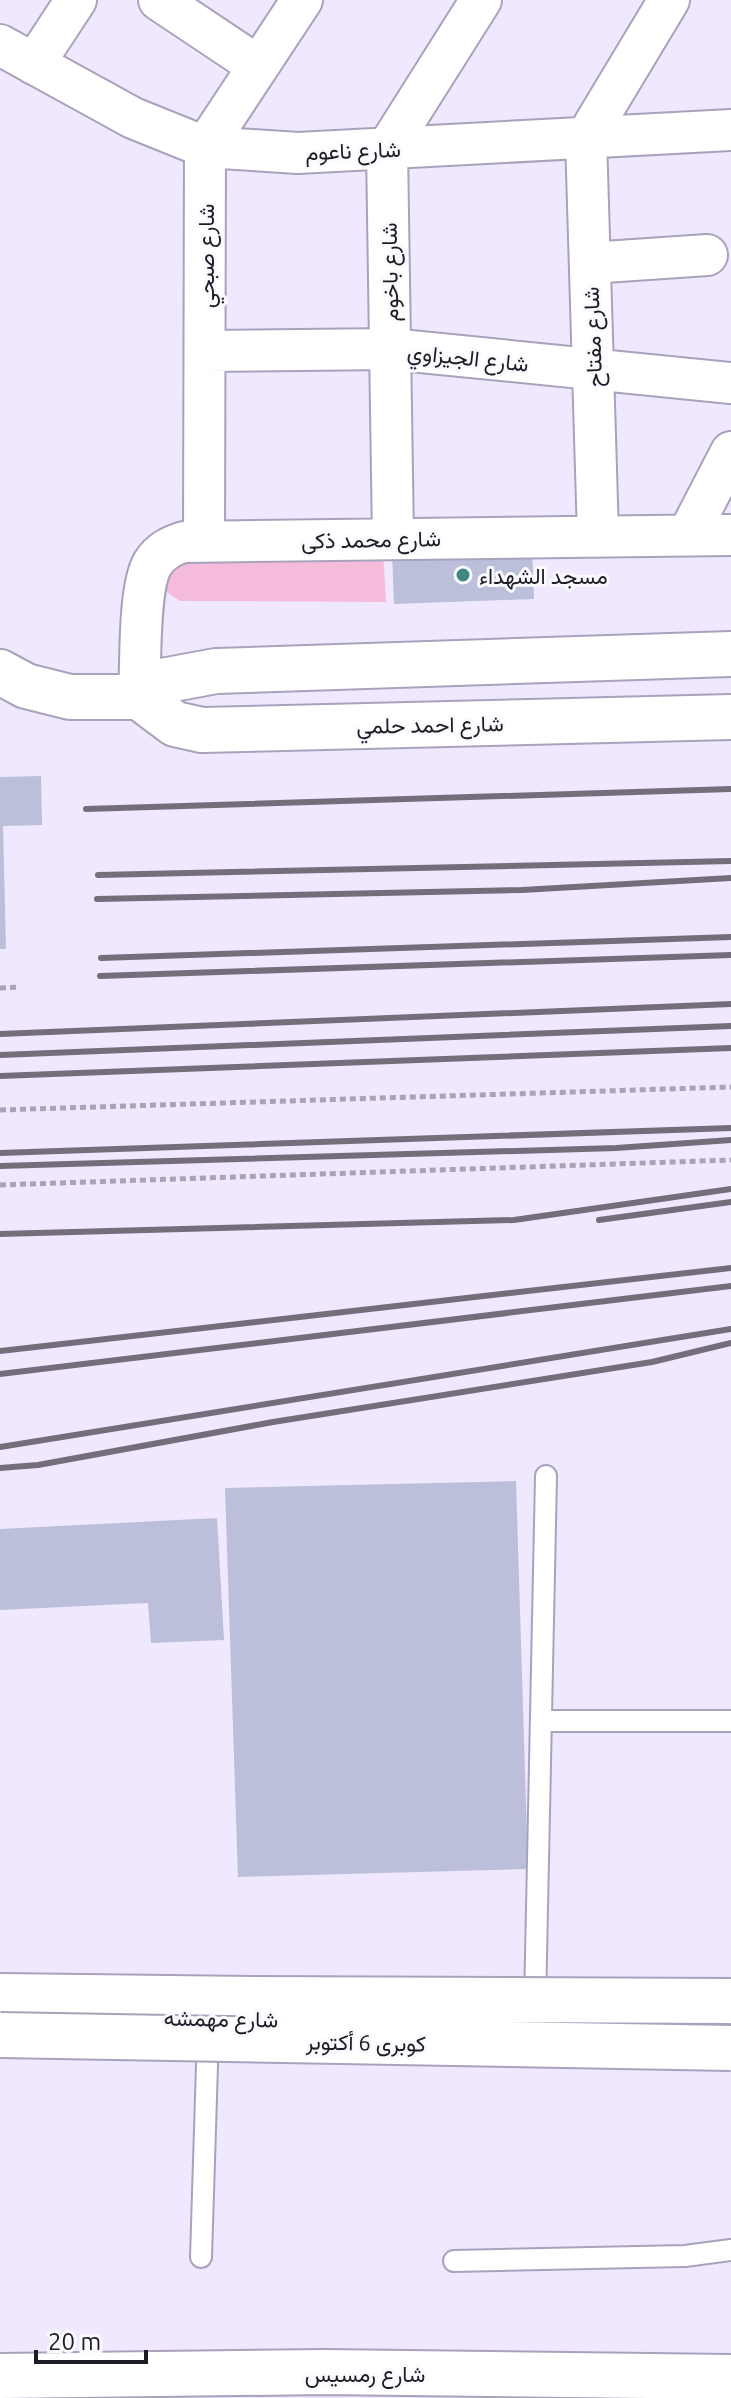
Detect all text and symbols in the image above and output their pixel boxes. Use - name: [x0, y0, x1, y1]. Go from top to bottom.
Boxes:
- street label: شارع ناعوم: [305, 136, 401, 167]
- street label: شارع صبحي: [193, 204, 225, 308]
- street label: شارع باخوم: [376, 222, 405, 322]
- street label: شارع مفتاح: [578, 286, 609, 388]
- street label: شارع الجيزاوي: [405, 338, 530, 383]
- street label: شارع محمد ذكى: [301, 525, 441, 556]
- place label: مسجد الشهداء: [479, 563, 608, 590]
- marker: مسجد الشهداء: [454, 566, 472, 584]
- street label: شارع احمد حلمي: [356, 710, 504, 745]
- street label: شارع مهمشه: [163, 2005, 278, 2034]
- street label: كوبرى 6 أكتوبر: [305, 2028, 426, 2058]
- scale bar: [36, 2314, 146, 2364]
- text: 20 m: [48, 2328, 101, 2355]
- street label: شارع رمسيس: [305, 2361, 425, 2389]

